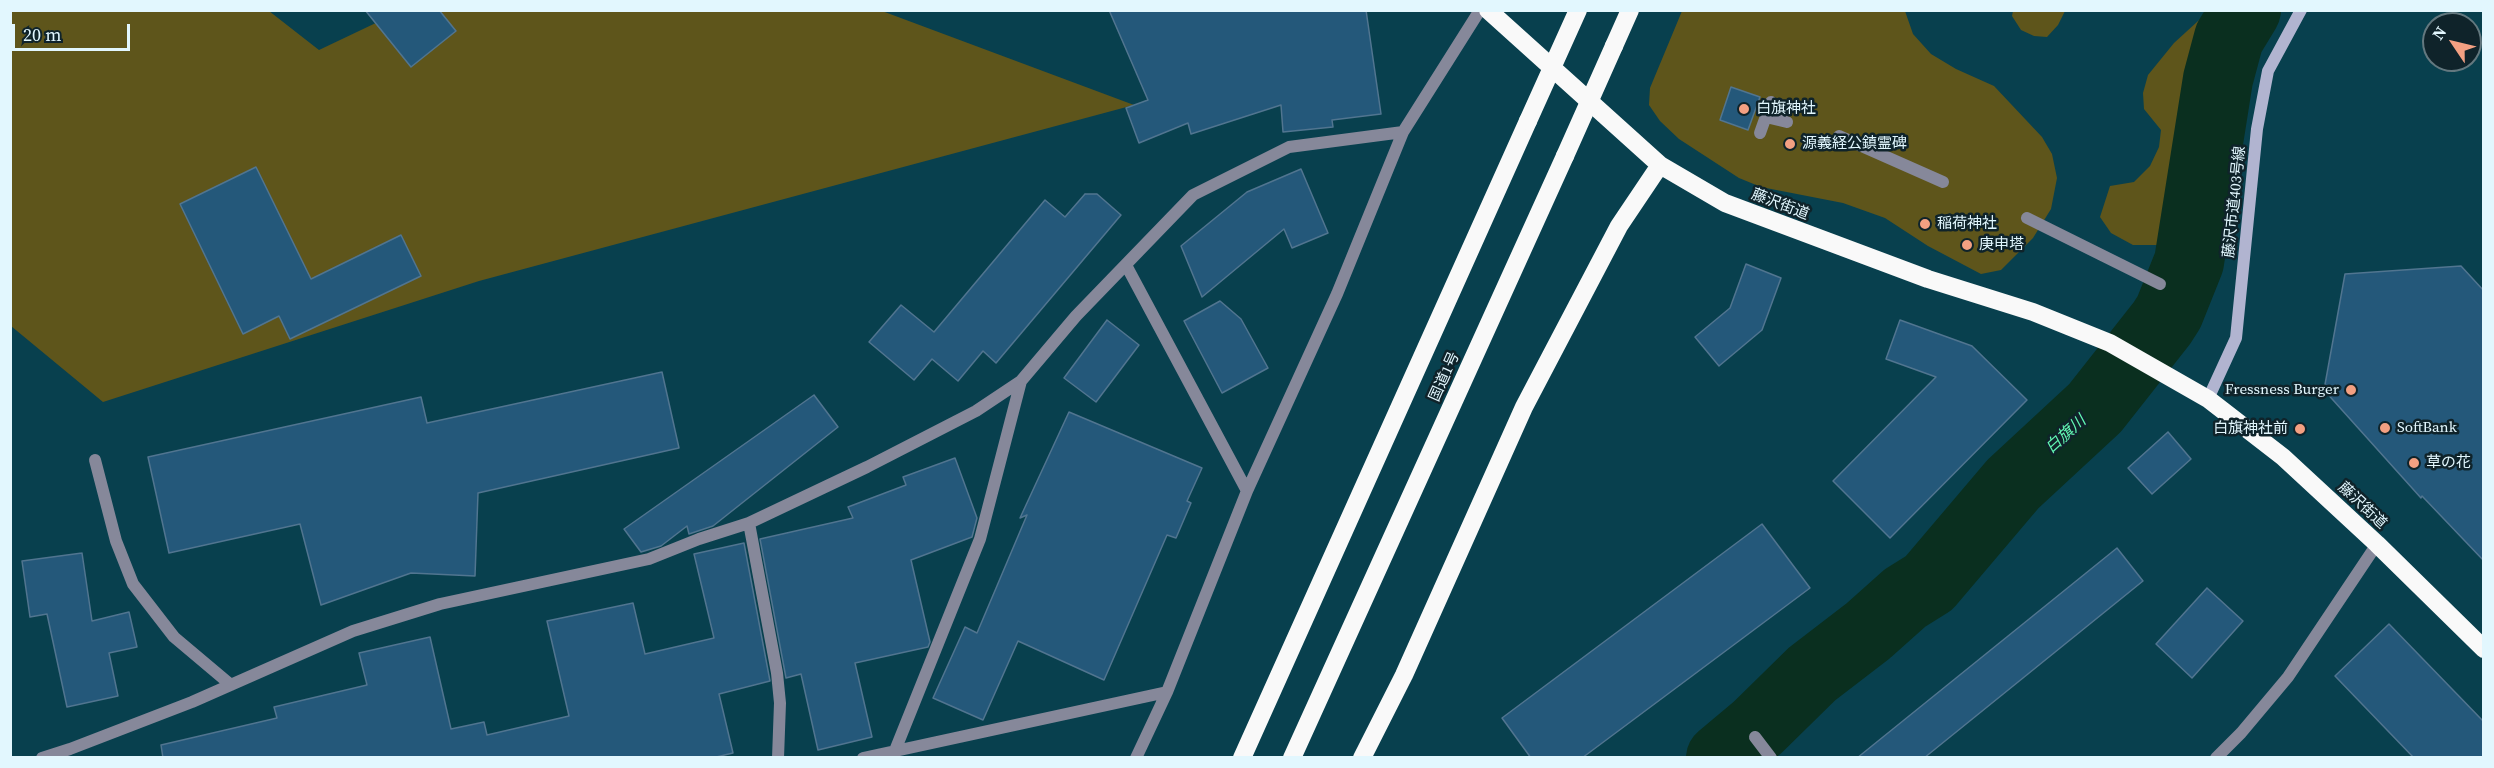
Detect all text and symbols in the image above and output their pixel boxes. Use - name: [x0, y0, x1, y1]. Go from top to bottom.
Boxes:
- scale bar: [15, 12, 134, 50]
- north arrow: [2422, 12, 2482, 72]
- text: 20 m: [23, 22, 61, 47]
- text: N: [2427, 22, 2451, 44]
- place label: 白旗神社: [1756, 100, 1816, 118]
- marker: 白旗神社: [1737, 102, 1751, 116]
- place label: 源義経公鎮霊碑: [1802, 135, 1907, 153]
- marker: 源義経公鎮霊碑: [1783, 137, 1797, 151]
- street label: 藤沢市道403号線: [2220, 145, 2250, 259]
- street label: 藤沢街道: [1749, 186, 1811, 224]
- place label: 稲荷神社: [1937, 215, 1997, 233]
- marker: 稲荷神社: [1918, 217, 1932, 231]
- place label: 庚申塔: [1979, 236, 2024, 254]
- marker: 庚申塔: [1960, 238, 1974, 252]
- street label: 国道1号: [1426, 349, 1464, 405]
- place label: Fressness Burger: [2225, 381, 2339, 399]
- marker: Fressness Burger: [2344, 383, 2358, 397]
- water label: 白旗川: [2042, 412, 2090, 458]
- place label: SoftBank: [2397, 419, 2457, 437]
- place label: 白旗神社前: [2213, 420, 2288, 438]
- marker: SoftBank: [2378, 421, 2392, 435]
- marker: 白旗神社前: [2293, 422, 2307, 436]
- place label: 草の花: [2426, 454, 2471, 472]
- marker: 草の花: [2407, 456, 2421, 470]
- street label: 藤沢街道: [2334, 479, 2390, 533]

